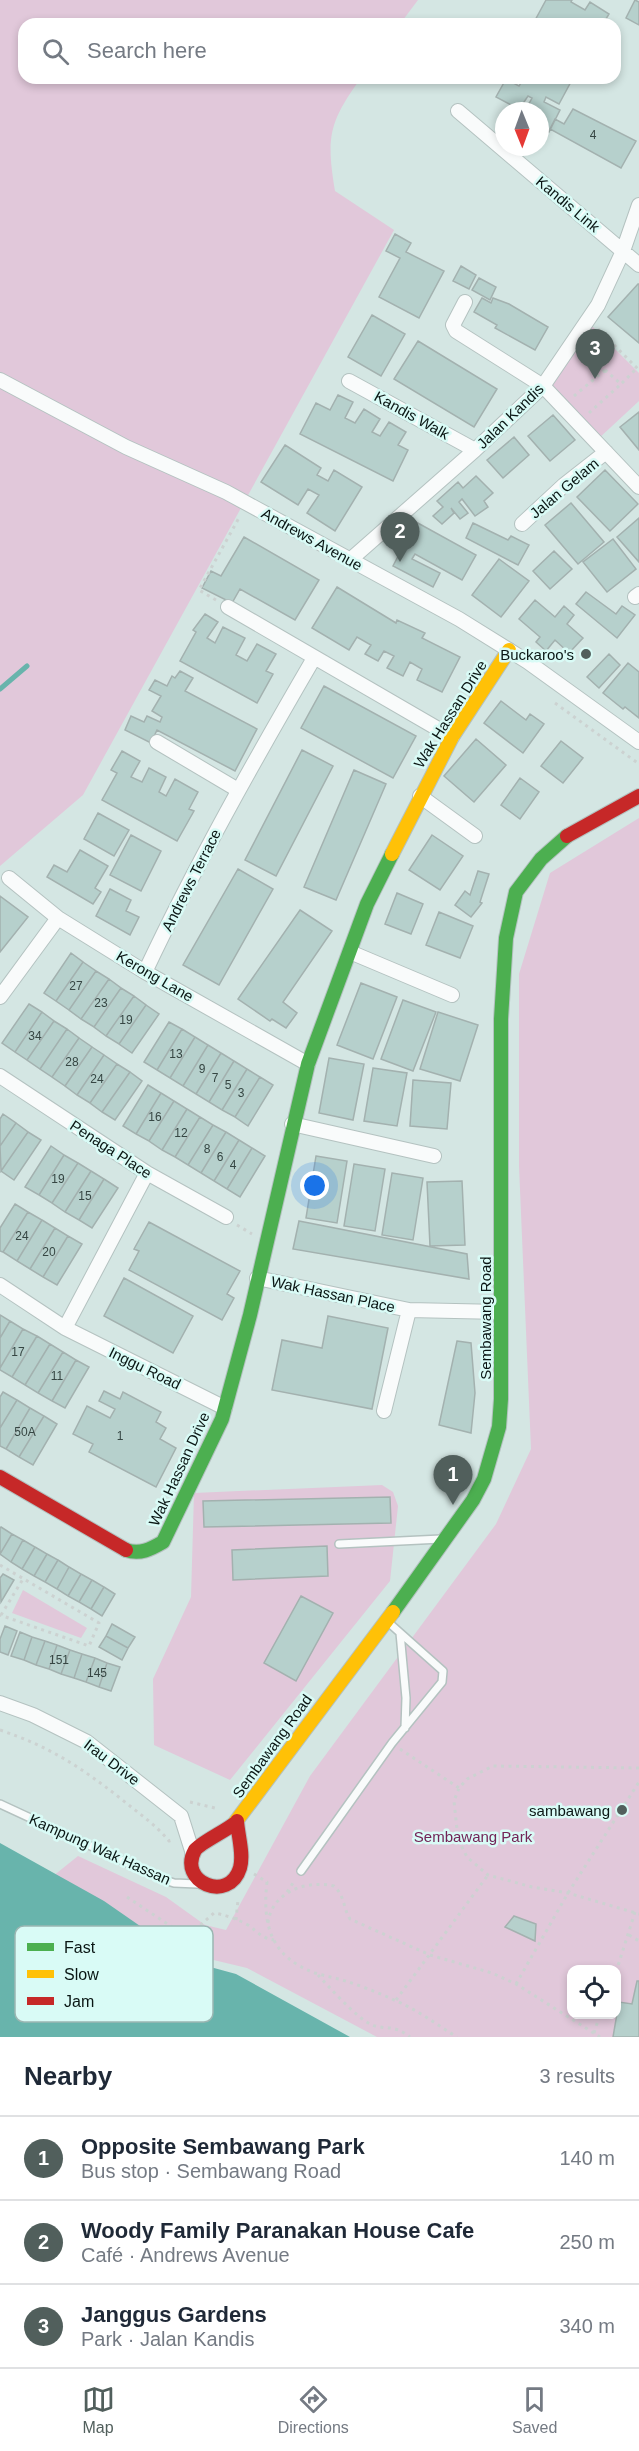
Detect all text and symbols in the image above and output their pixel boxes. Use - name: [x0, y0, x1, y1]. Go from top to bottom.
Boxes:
- search box: [18, 18, 621, 84]
- icon: search: [39, 35, 72, 68]
- text: Search here: [87, 38, 207, 63]
- north arrow: [495, 102, 549, 156]
- house number: 4: [590, 128, 597, 142]
- street label: Kandis Link: [533, 173, 604, 236]
- pin: 3: [576, 330, 614, 379]
- street label: Jalan Kandis: [473, 380, 547, 452]
- street label: Kandis Walk: [372, 387, 453, 443]
- street label: Jalan Gelam: [526, 454, 602, 522]
- street label: Andrews Avenue: [259, 504, 365, 574]
- pin: 2: [380, 512, 420, 562]
- place label: Buckaroo's: [500, 646, 574, 663]
- marker: Buckaroo's: [579, 647, 593, 661]
- street label: Wak Hassan Drive: [410, 657, 490, 771]
- street label: Andrews Terrace: [158, 826, 224, 934]
- street label: Kerong Lane: [114, 947, 196, 1005]
- house number: 27: [69, 979, 83, 993]
- house number: 23: [94, 996, 108, 1010]
- house number: 19: [119, 1013, 133, 1027]
- house number: 34: [28, 1029, 42, 1043]
- house number: 13: [169, 1047, 183, 1061]
- house number: 28: [65, 1055, 79, 1069]
- house number: 9: [199, 1062, 206, 1076]
- house number: 7: [212, 1071, 219, 1085]
- house number: 24: [90, 1072, 104, 1086]
- house number: 5: [225, 1078, 232, 1092]
- house number: 3: [238, 1086, 245, 1100]
- house number: 16: [148, 1110, 162, 1124]
- street label: Penaga Place: [67, 1116, 155, 1182]
- house number: 12: [174, 1126, 188, 1140]
- house number: 8: [204, 1142, 211, 1156]
- house number: 6: [217, 1150, 224, 1164]
- house number: 4: [230, 1158, 237, 1172]
- your location: [300, 1171, 329, 1200]
- house number: 19: [51, 1172, 65, 1186]
- house number: 15: [78, 1189, 92, 1203]
- house number: 24: [15, 1229, 29, 1243]
- house number: 20: [42, 1245, 56, 1259]
- street label: Sembawang Road: [477, 1256, 494, 1380]
- street label: Wak Hassan Place: [270, 1273, 396, 1315]
- street label: Inggu Road: [106, 1343, 184, 1393]
- house number: 17: [11, 1345, 25, 1359]
- house number: 11: [51, 1369, 64, 1383]
- street label: Wak Hassan Drive: [145, 1409, 213, 1529]
- house number: 50A: [14, 1425, 36, 1439]
- house number: 1: [117, 1429, 124, 1443]
- pin: 1: [434, 1456, 472, 1505]
- house number: 151: [49, 1653, 69, 1667]
- house number: 145: [87, 1666, 107, 1680]
- street label: Sembawang Road: [229, 1691, 315, 1801]
- street label: Irau Drive: [81, 1736, 143, 1788]
- place label: sambawang: [529, 1802, 610, 1819]
- marker: sambawang: [615, 1803, 629, 1817]
- street label: Kampung Wak Hassan: [27, 1810, 173, 1888]
- park label: Sembawang Park: [414, 1828, 533, 1845]
- legend: [15, 1926, 213, 2022]
- text: Fast: [64, 1939, 96, 1956]
- map controls: [567, 1965, 621, 2019]
- button: locate: [567, 1965, 621, 2019]
- text: Slow: [64, 1966, 99, 1983]
- text: Jam: [64, 1993, 94, 2010]
- text: Nearby: [24, 2061, 112, 2091]
- text: 3 results: [539, 2065, 615, 2087]
- text: Opposite Sembawang Park: [81, 2134, 365, 2159]
- text: 1: [38, 2147, 49, 2169]
- text: 140 m: [559, 2147, 615, 2169]
- text: Bus stop · Sembawang Road: [81, 2160, 341, 2182]
- text: Woody Family Paranakan House Cafe: [81, 2218, 474, 2243]
- text: 2: [38, 2231, 49, 2253]
- text: 250 m: [559, 2231, 615, 2253]
- text: Café · Andrews Avenue: [81, 2244, 290, 2266]
- text: Janggus Gardens: [81, 2302, 267, 2327]
- text: 3: [38, 2315, 49, 2337]
- text: 340 m: [559, 2315, 615, 2337]
- text: Park · Jalan Kandis: [81, 2328, 254, 2350]
- tab: Map: [82, 2383, 115, 2437]
- tab: Directions: [278, 2383, 349, 2437]
- tab: Saved: [512, 2383, 557, 2437]

